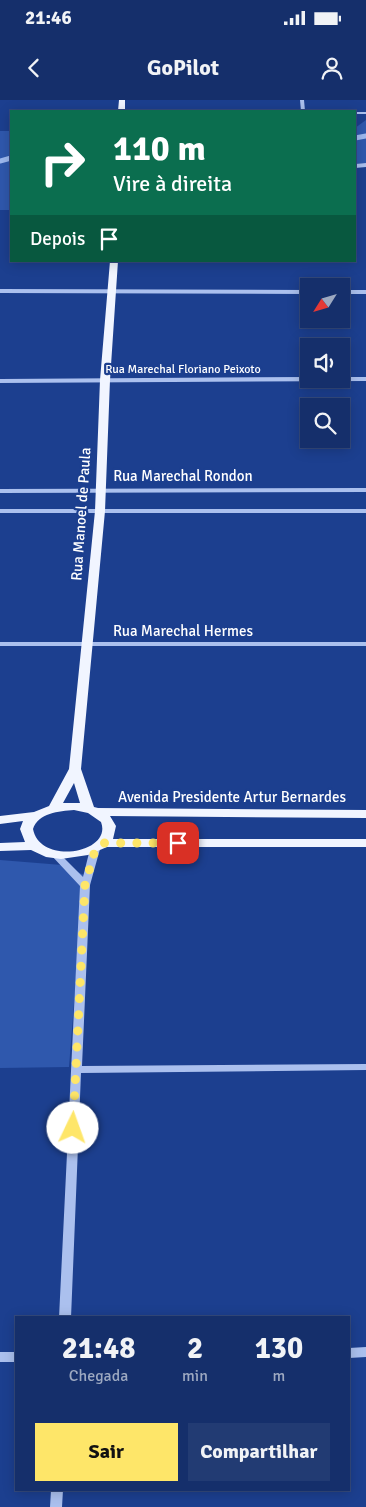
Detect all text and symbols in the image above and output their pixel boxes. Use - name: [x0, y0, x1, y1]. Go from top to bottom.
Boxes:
- text: 21:46: [25, 6, 72, 30]
- icon: back: [20, 54, 48, 82]
- text: GoPilot: [147, 54, 219, 81]
- icon: person: [318, 54, 346, 82]
- text: 110 m: [113, 127, 206, 170]
- icon: right: [30, 130, 95, 195]
- text: Vire à direita: [113, 170, 232, 197]
- icon: arrive: [95, 225, 123, 253]
- text: Depois: [30, 227, 85, 251]
- north arrow: [300, 278, 350, 328]
- map controls: [300, 278, 350, 448]
- button: sound: [300, 338, 350, 388]
- street label: Rua Marechal Floriano Peixoto: [105, 362, 261, 377]
- button: search: [300, 398, 350, 448]
- street label: Rua Manoel de Paula: [67, 447, 95, 581]
- street label: Rua Marechal Rondon: [113, 467, 253, 485]
- street label: Rua Marechal Hermes: [113, 622, 253, 640]
- street label: Avenida Presidente Artur Bernardes: [118, 788, 346, 806]
- pin: [157, 822, 199, 864]
- icon: arrive: [164, 829, 192, 857]
- position arrow: [46, 1101, 98, 1153]
- text: 21:48: [62, 1330, 135, 1367]
- text: 2: [187, 1330, 203, 1367]
- text: 130: [255, 1330, 303, 1367]
- text: Chegada: [69, 1366, 128, 1386]
- text: min: [182, 1366, 208, 1386]
- text: m: [273, 1366, 285, 1386]
- button: Sair: [35, 1423, 178, 1481]
- button: Compartilhar: [188, 1423, 330, 1481]

